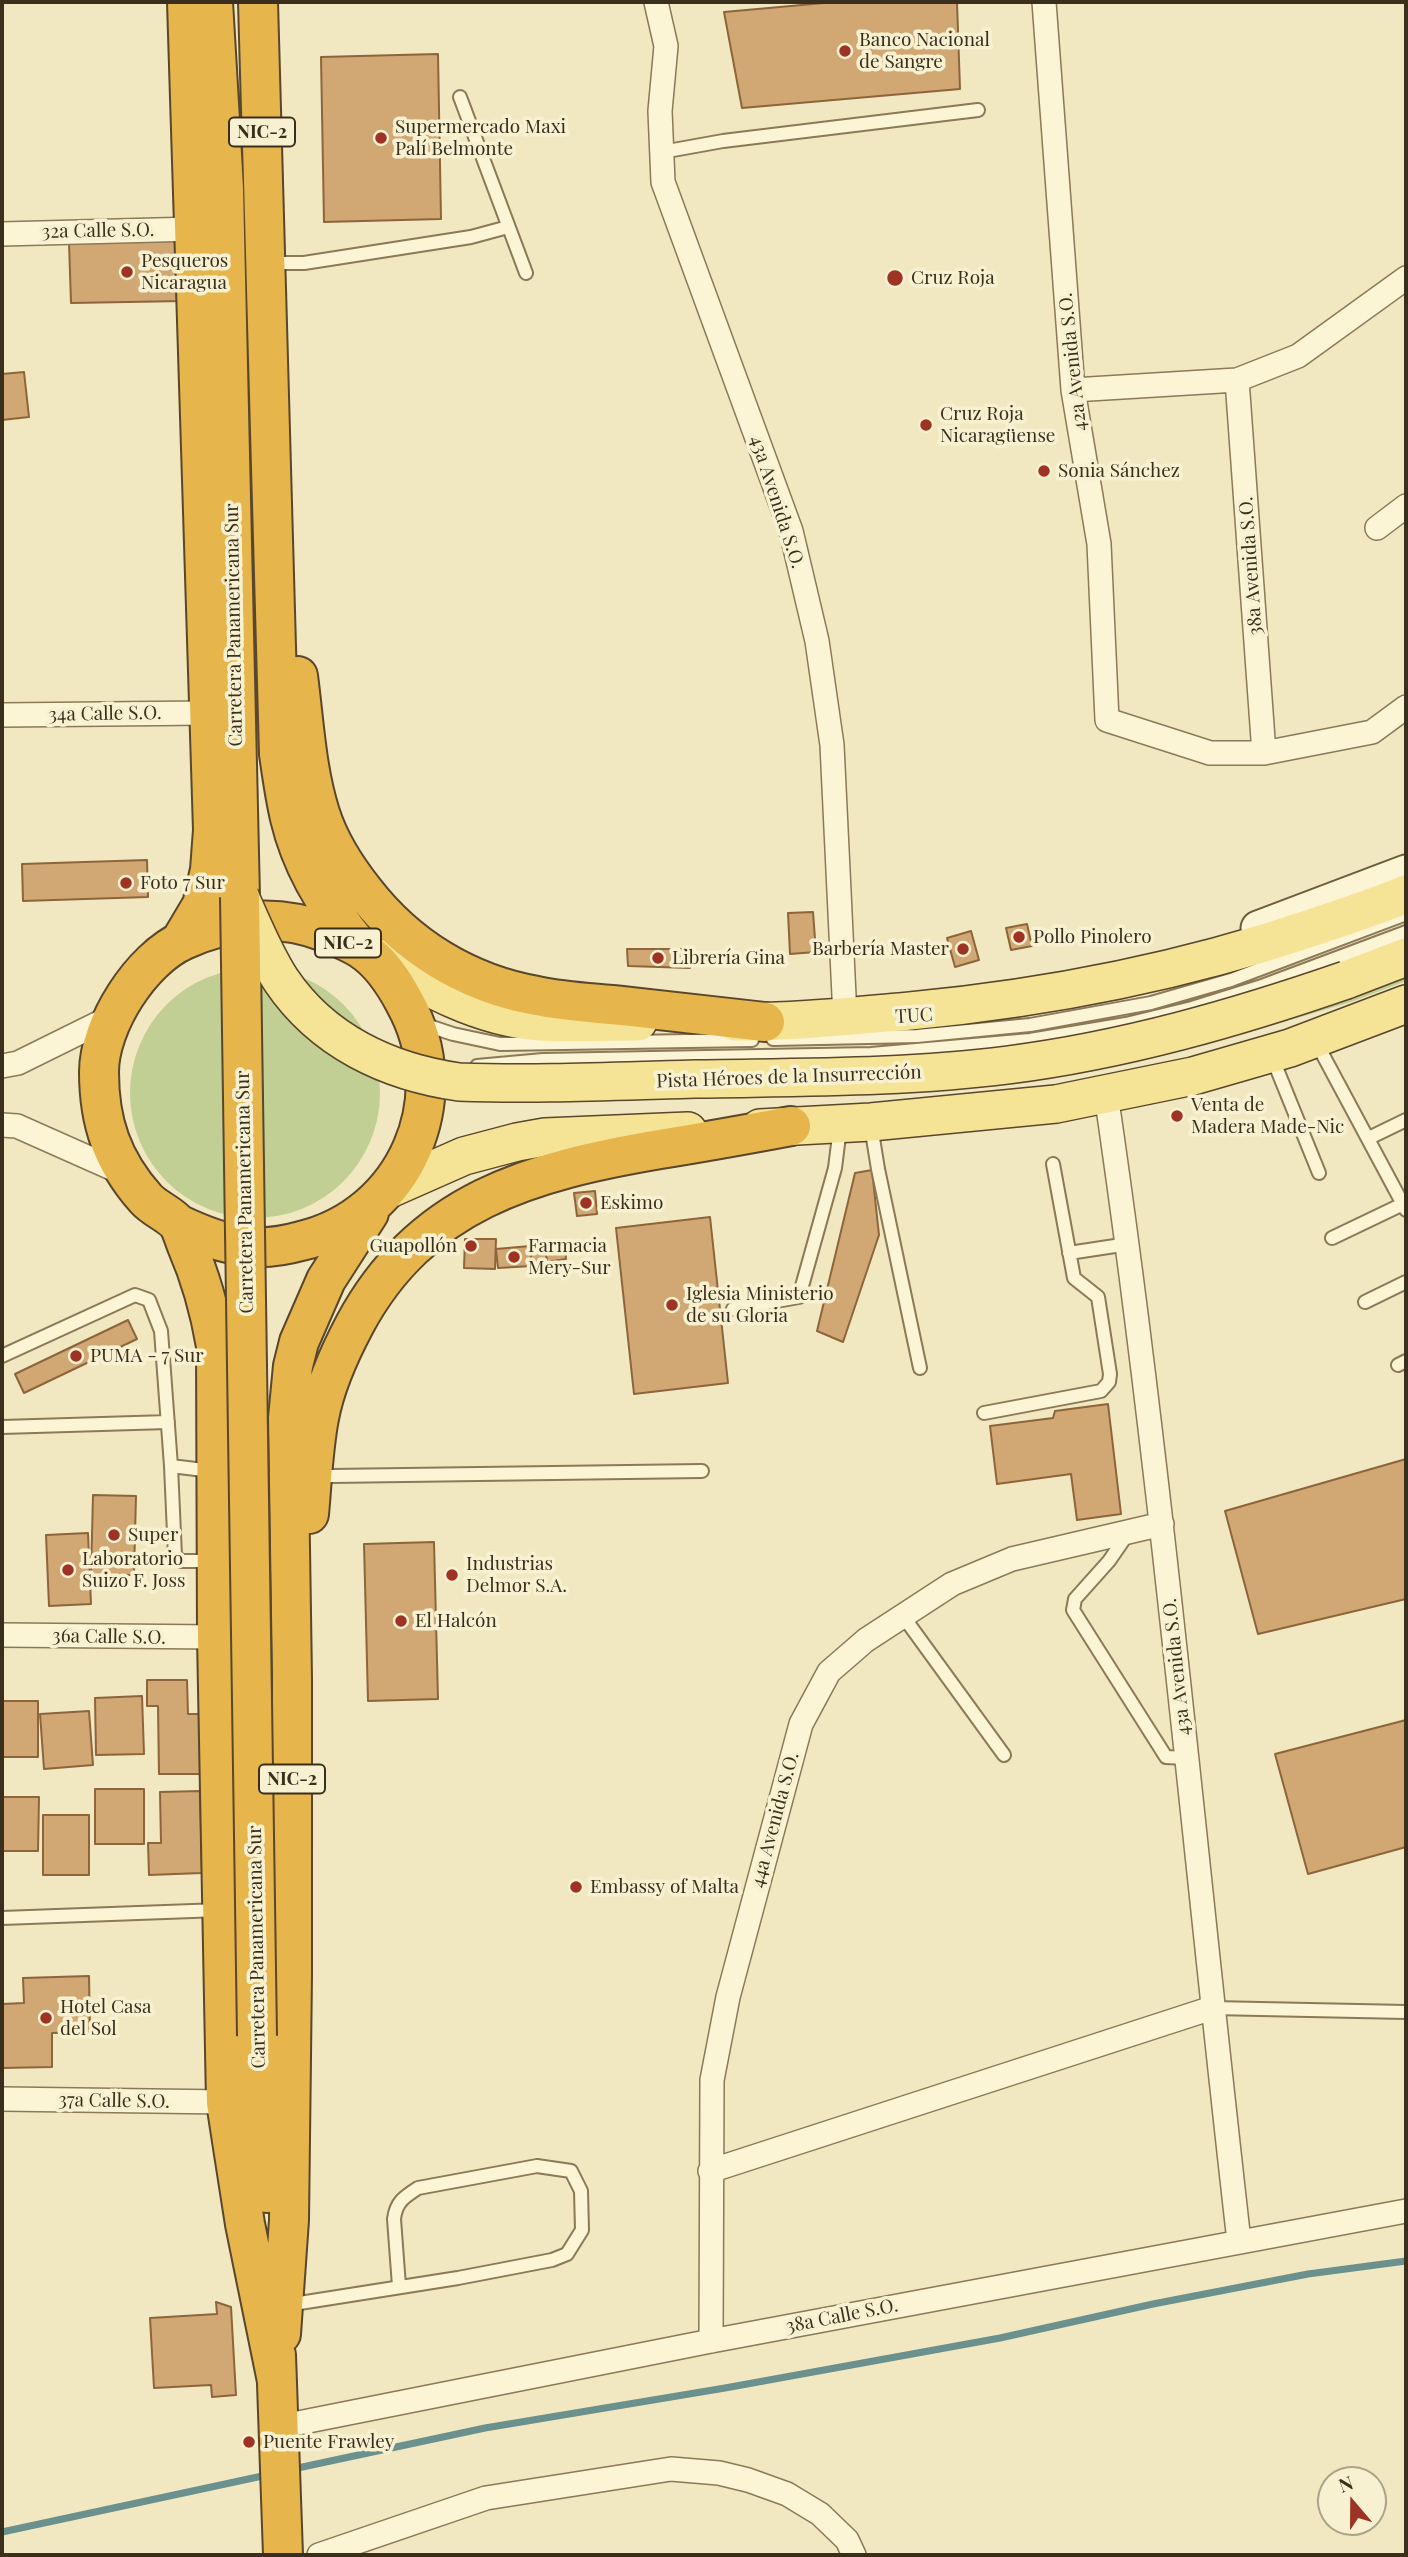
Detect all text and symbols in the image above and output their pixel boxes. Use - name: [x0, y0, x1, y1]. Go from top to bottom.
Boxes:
- place label: Banco Nacional de Sangre: [859, 29, 990, 73]
- marker: Banco Nacional de Sangre: [837, 43, 853, 59]
- place label: Supermercado Maxi Palí Belmonte: [395, 116, 566, 160]
- road number: NIC-2: [229, 118, 295, 146]
- marker: Supermercado Maxi Palí Belmonte: [373, 130, 389, 146]
- street label: 32a Calle S.O.: [41, 219, 155, 243]
- place label: Pesqueros Nicaragua: [141, 250, 228, 294]
- marker: Pesqueros Nicaragua: [119, 264, 135, 280]
- place label: Cruz Roja: [911, 267, 995, 289]
- marker: Cruz Roja: [885, 268, 905, 288]
- street label: 42a Avenida S.O.: [1054, 292, 1092, 432]
- place label: Cruz Roja Nicaragüense: [940, 403, 1055, 447]
- marker: Cruz Roja Nicaragüense: [918, 417, 934, 433]
- street label: 43a Avenida S.O.: [745, 433, 809, 571]
- place label: Sonia Sánchez: [1058, 460, 1180, 482]
- marker: Sonia Sánchez: [1036, 463, 1052, 479]
- street label: 38a Avenida S.O.: [1235, 496, 1267, 636]
- street label: Carretera Panamericana Sur: [220, 503, 248, 747]
- street label: 34a Calle S.O.: [48, 702, 162, 726]
- place label: Foto 7 Sur: [140, 872, 225, 894]
- marker: Foto 7 Sur: [118, 875, 134, 891]
- place label: Pollo Pinolero: [1033, 926, 1152, 948]
- road number: NIC-2: [315, 928, 381, 958]
- marker: Pollo Pinolero: [1011, 929, 1027, 945]
- place label: Barbería Master: [812, 938, 949, 960]
- marker: Barbería Master: [955, 941, 971, 957]
- place label: Librería Gina: [672, 947, 785, 969]
- marker: Librería Gina: [650, 950, 666, 966]
- street label: TUC: [895, 1004, 933, 1028]
- street label: Pista Héroes de la Insurrección: [656, 1061, 922, 1093]
- street label: Carretera Panamericana Sur: [231, 1070, 259, 1314]
- place label: Venta de Madera Made-Nic: [1191, 1094, 1344, 1138]
- marker: Venta de Madera Made-Nic: [1169, 1108, 1185, 1124]
- place label: Eskimo: [600, 1192, 663, 1214]
- marker: Eskimo: [578, 1195, 594, 1211]
- place label: Guapollón: [369, 1235, 457, 1257]
- place label: Farmacia Mery-Sur: [528, 1235, 611, 1279]
- marker: Guapollón: [463, 1238, 479, 1254]
- marker: Farmacia Mery-Sur: [506, 1249, 522, 1265]
- place label: Iglesia Ministerio de su Gloria: [686, 1283, 834, 1327]
- marker: Iglesia Ministerio de su Gloria: [664, 1297, 680, 1313]
- place label: PUMA - 7 Sur: [90, 1345, 204, 1367]
- marker: PUMA - 7 Sur: [68, 1348, 84, 1364]
- place label: Super: [128, 1524, 178, 1546]
- marker: Super: [106, 1527, 122, 1543]
- place label: Laboratorio Suizo F. Joss: [82, 1548, 185, 1592]
- place label: Industrias Delmor S.A.: [466, 1553, 567, 1597]
- marker: Laboratorio Suizo F. Joss: [60, 1562, 76, 1578]
- marker: Industrias Delmor S.A.: [444, 1567, 460, 1583]
- street label: 43a Avenida S.O.: [1158, 1597, 1196, 1737]
- place label: El Halcón: [415, 1610, 497, 1632]
- marker: El Halcón: [393, 1613, 409, 1629]
- street label: 36a Calle S.O.: [52, 1625, 166, 1649]
- street label: 44a Avenida S.O.: [746, 1750, 804, 1890]
- road number: NIC-2: [259, 1764, 325, 1794]
- street label: Carretera Panamericana Sur: [243, 1825, 271, 2069]
- place label: Embassy of Malta: [590, 1876, 739, 1898]
- marker: Embassy of Malta: [568, 1879, 584, 1895]
- place label: Hotel Casa del Sol: [60, 1996, 151, 2040]
- marker: Hotel Casa del Sol: [38, 2010, 54, 2026]
- street label: 37a Calle S.O.: [58, 2089, 170, 2113]
- street label: 38a Calle S.O.: [784, 2294, 900, 2338]
- place label: Puente Frawley: [263, 2431, 394, 2453]
- marker: Puente Frawley: [241, 2434, 257, 2450]
- north arrow: [1317, 2466, 1387, 2536]
- text: N: [1335, 2469, 1356, 2498]

